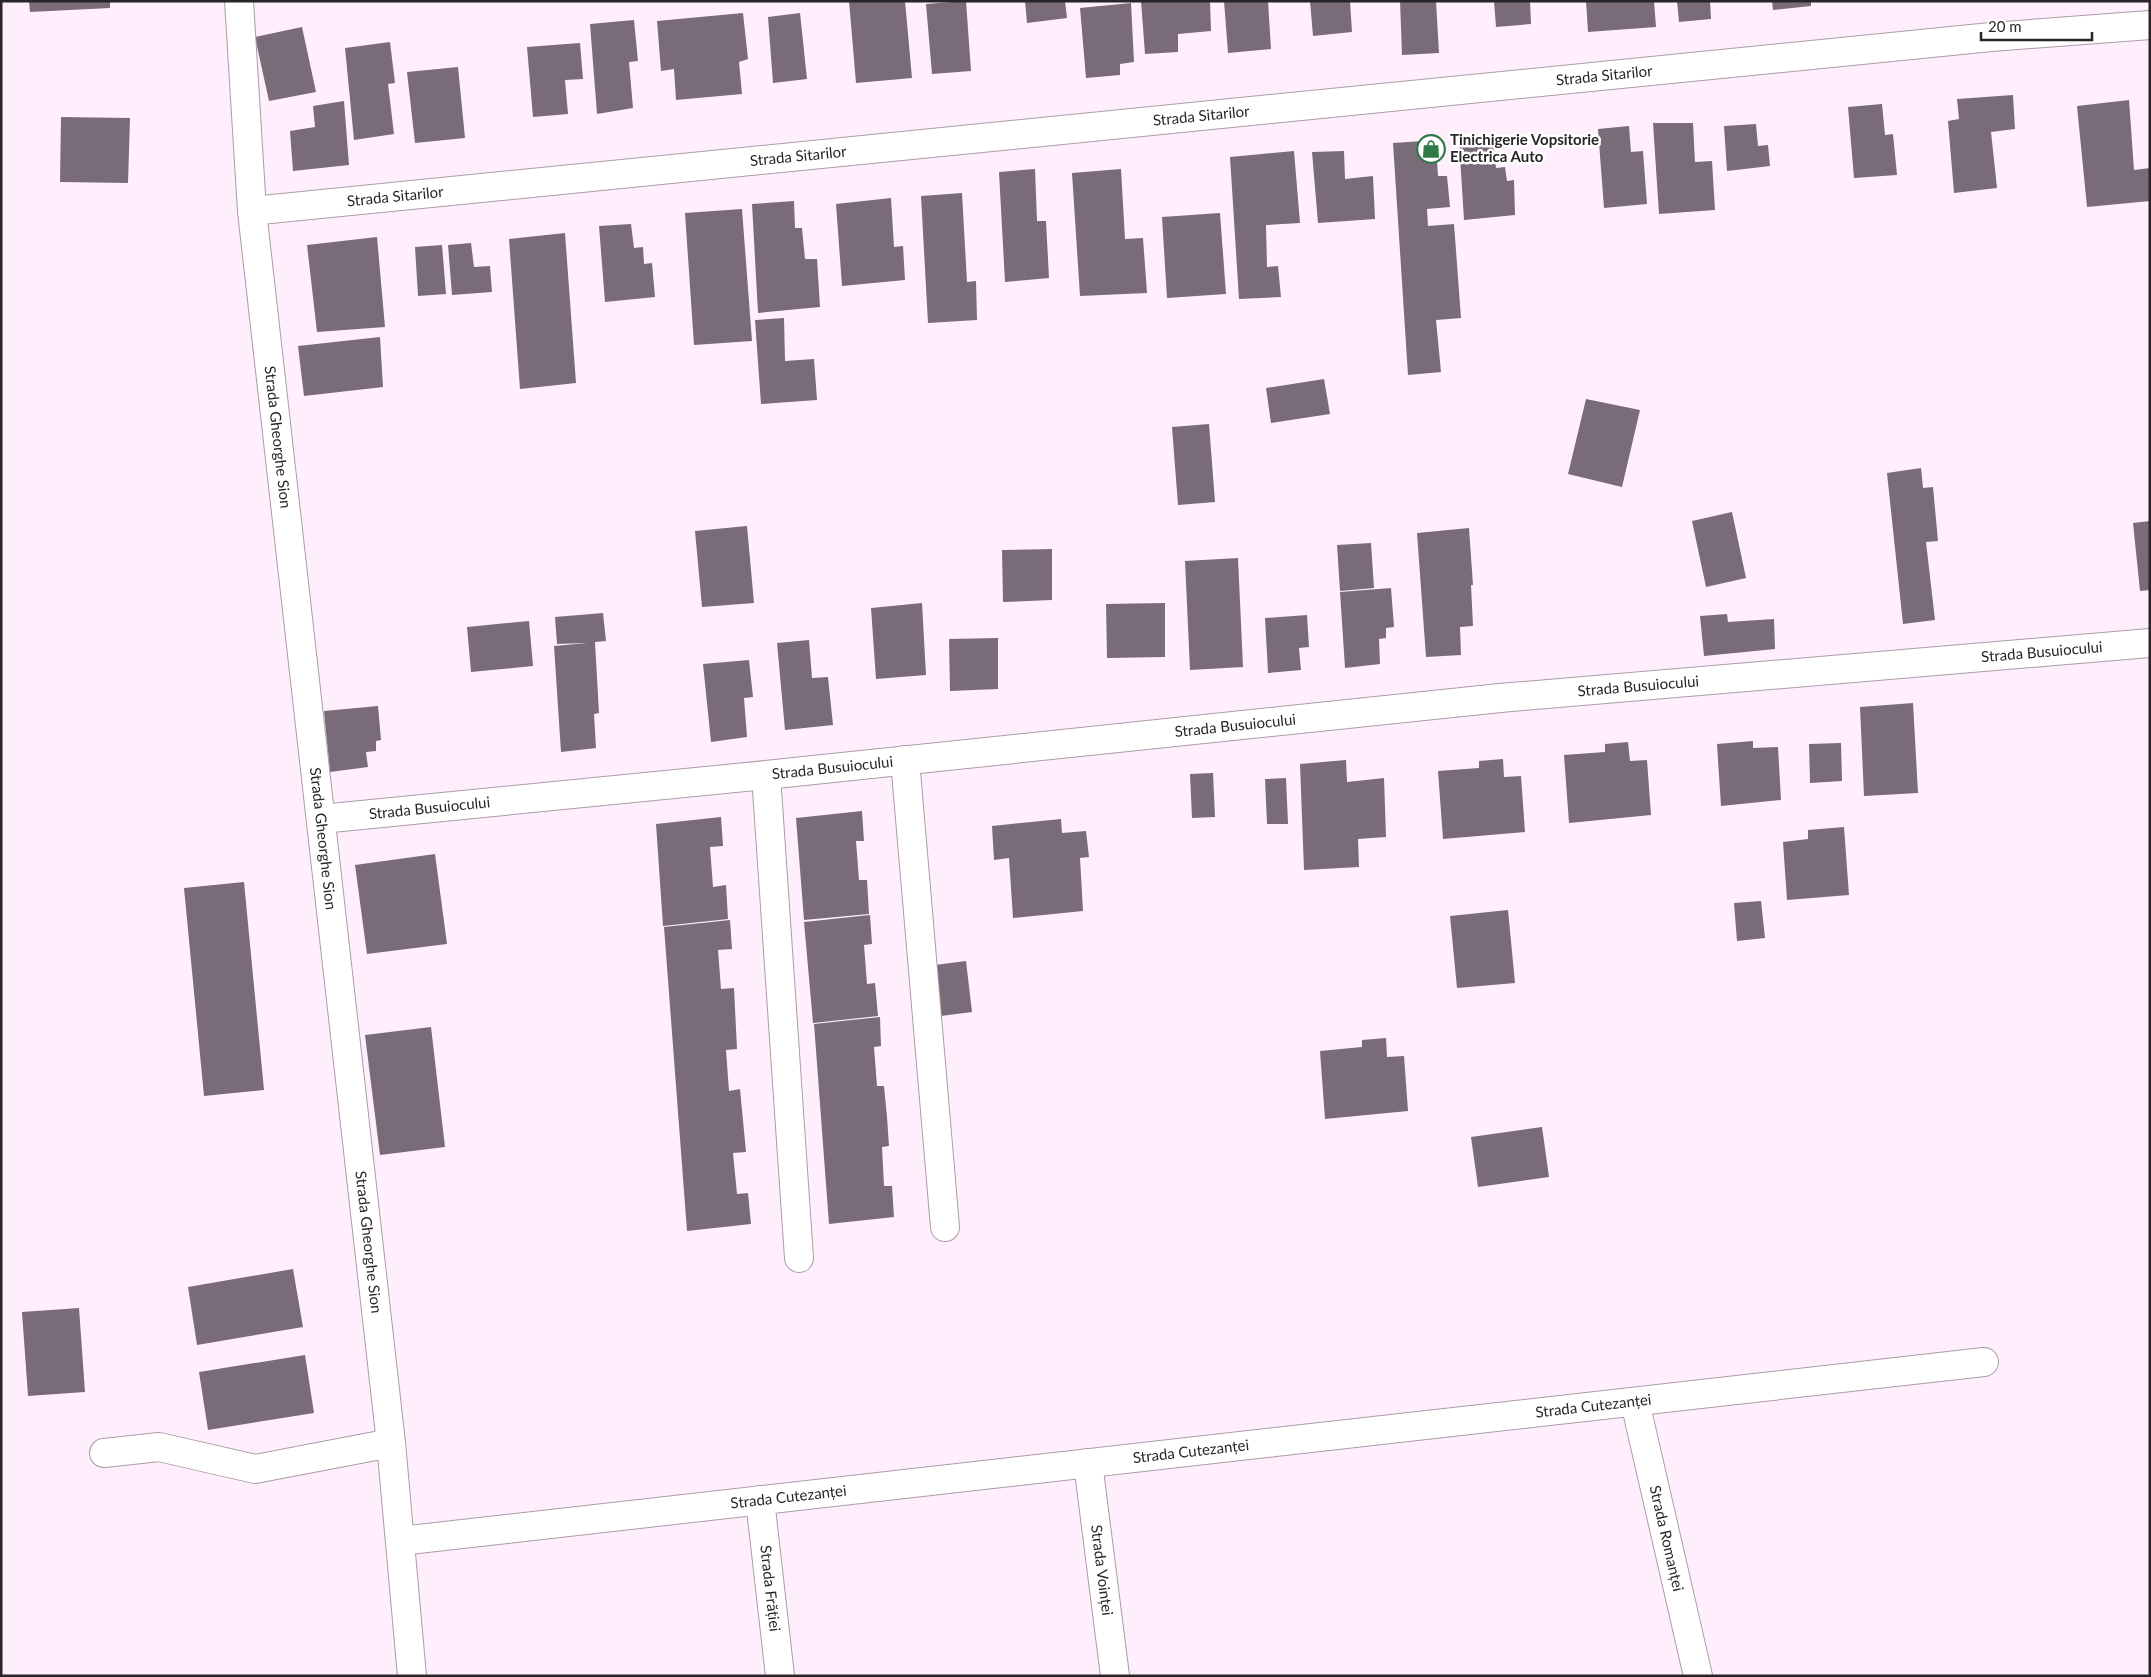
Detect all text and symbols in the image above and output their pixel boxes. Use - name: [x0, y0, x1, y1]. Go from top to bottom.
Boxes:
- scale bar: [1981, 10, 2092, 42]
- text: 20 m: [1988, 17, 2022, 35]
- street label: Strada Sitarilor: [1555, 61, 1654, 88]
- street label: Strada Sitarilor: [1152, 101, 1251, 129]
- place label: Tinichigerie Vopsitorie Electrica Auto: [1450, 130, 1599, 165]
- shop icon: Tinichigerie Vopsitorie Electrica Auto: [1416, 134, 1446, 164]
- street label: Strada Sitarilor: [749, 142, 848, 169]
- street label: Strada Sitarilor: [346, 182, 445, 209]
- street label: Strada Gheorghe Sion: [262, 365, 295, 509]
- street label: Strada Busuiocului: [1980, 637, 2103, 665]
- street label: Strada Busuiocului: [1577, 671, 1700, 699]
- street label: Strada Busuiocului: [1174, 709, 1297, 740]
- street label: Strada Busuiocului: [771, 752, 894, 782]
- street label: Strada Gheorghe Sion: [307, 766, 341, 911]
- street label: Strada Busuiocului: [368, 792, 491, 822]
- street label: Strada Gheorghe Sion: [352, 1170, 386, 1314]
- street label: Strada Cutezanței: [1534, 1390, 1652, 1421]
- street label: Strada Cutezanței: [1132, 1435, 1250, 1466]
- street label: Strada Cutezanței: [729, 1481, 847, 1512]
- street label: Strada Romanței: [1646, 1484, 1688, 1593]
- street label: Strada Voinței: [1088, 1524, 1117, 1617]
- street label: Strada Frăției: [757, 1544, 785, 1632]

